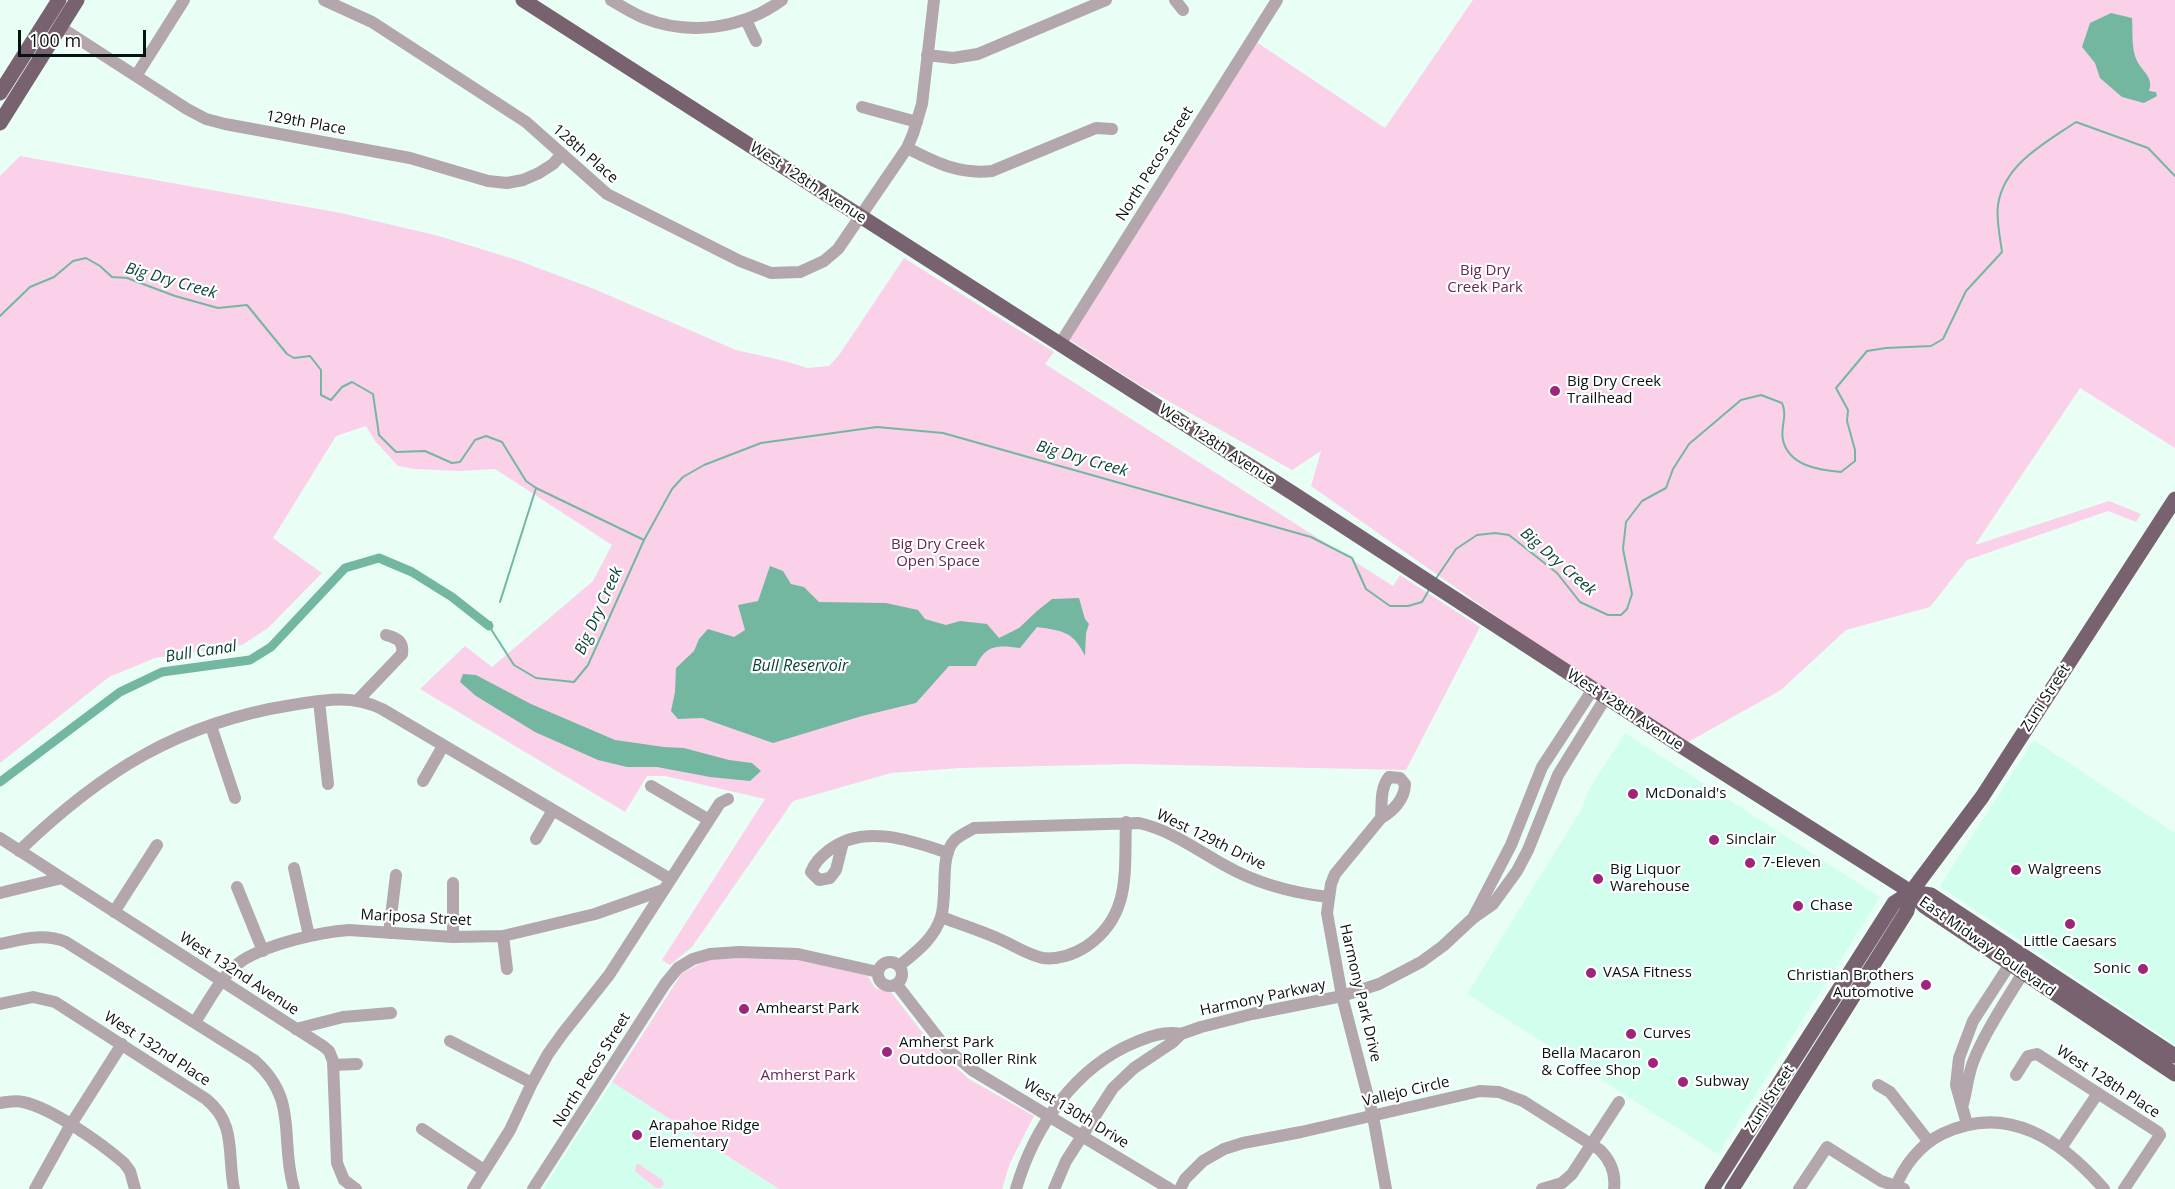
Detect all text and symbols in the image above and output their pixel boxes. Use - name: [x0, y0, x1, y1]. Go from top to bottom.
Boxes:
- scale bar: [21, 18, 148, 56]
- text: 100 m: [29, 28, 81, 52]
- street label: North Pecos Street: [1113, 103, 1197, 225]
- street label: 129th Place: [265, 107, 347, 139]
- street label: 128th Place: [549, 121, 621, 187]
- street label: West 128th Avenue: [746, 139, 870, 227]
- water label: Big Dry Creek: [123, 259, 219, 303]
- park label: Big Dry Creek Park: [1447, 262, 1523, 297]
- place label: Big Dry Creek Trailhead: [1567, 373, 1661, 408]
- marker: Big Dry Creek Trailhead: [1548, 384, 1562, 398]
- street label: West 128th Avenue: [1155, 401, 1279, 489]
- water label: Big Dry Creek: [1034, 437, 1130, 481]
- water label: Big Dry Creek: [1516, 524, 1600, 600]
- park label: Big Dry Creek Open Space: [891, 536, 985, 571]
- water label: Big Dry Creek: [571, 564, 627, 658]
- water label: Bull Canal: [164, 637, 238, 667]
- water label: Bull Reservoir: [752, 656, 848, 676]
- street label: Zuni Street: [2018, 661, 2074, 735]
- street label: West 128th Avenue: [1563, 666, 1687, 754]
- place label: McDonald's: [1645, 785, 1727, 803]
- marker: McDonald's: [1626, 787, 1640, 801]
- street label: West 129th Drive: [1153, 806, 1269, 874]
- place label: Sinclair: [1726, 831, 1776, 849]
- marker: Sinclair: [1707, 833, 1721, 847]
- place label: 7-Eleven: [1762, 854, 1821, 872]
- marker: 7-Eleven: [1743, 856, 1757, 870]
- place label: Big Liquor Warehouse: [1610, 861, 1690, 896]
- place label: Walgreens: [2028, 861, 2101, 879]
- marker: Walgreens: [2009, 863, 2023, 877]
- marker: Big Liquor Warehouse: [1591, 872, 1605, 886]
- street label: East Midway Boulevard: [1915, 893, 2059, 1001]
- place label: Chase: [1810, 897, 1853, 915]
- marker: Chase: [1791, 899, 1805, 913]
- street label: Mariposa Street: [360, 906, 472, 930]
- marker: Little Caesars: [2063, 917, 2077, 931]
- street label: Harmony Park Drive: [1335, 922, 1385, 1064]
- street label: West 132nd Avenue: [176, 929, 302, 1019]
- place label: Little Caesars: [2023, 933, 2117, 951]
- place label: Sonic: [2094, 960, 2131, 978]
- marker: Sonic: [2136, 962, 2150, 976]
- place label: VASA Fitness: [1603, 964, 1692, 982]
- marker: VASA Fitness: [1584, 966, 1598, 980]
- place label: Christian Brothers Automotive: [1787, 967, 1914, 1002]
- street label: Harmony Parkway: [1199, 976, 1327, 1020]
- marker: Christian Brothers Automotive: [1919, 978, 1933, 992]
- place label: Amhearst Park: [756, 1000, 859, 1018]
- marker: Amhearst Park: [737, 1002, 751, 1016]
- street label: West 132nd Place: [100, 1008, 214, 1090]
- street label: North Pecos Street: [550, 1009, 634, 1131]
- place label: Curves: [1643, 1025, 1691, 1043]
- marker: Curves: [1624, 1027, 1638, 1041]
- place label: Amherst Park Outdoor Roller Rink: [899, 1034, 1037, 1069]
- street label: West 128th Place: [2053, 1042, 2163, 1122]
- marker: Amherst Park Outdoor Roller Rink: [880, 1045, 894, 1059]
- place label: Bella Macaron & Coffee Shop: [1541, 1045, 1641, 1080]
- marker: Bella Macaron & Coffee Shop: [1646, 1056, 1660, 1070]
- street label: Zuni Street: [1742, 1062, 1798, 1136]
- park label: Amherst Park: [761, 1067, 855, 1085]
- street label: Vallejo Circle: [1361, 1073, 1451, 1111]
- place label: Subway: [1695, 1073, 1749, 1091]
- street label: West 130th Drive: [1020, 1075, 1132, 1153]
- marker: Subway: [1676, 1075, 1690, 1089]
- place label: Arapahoe Ridge Elementary: [649, 1117, 760, 1152]
- marker: Arapahoe Ridge Elementary: [630, 1128, 644, 1142]

